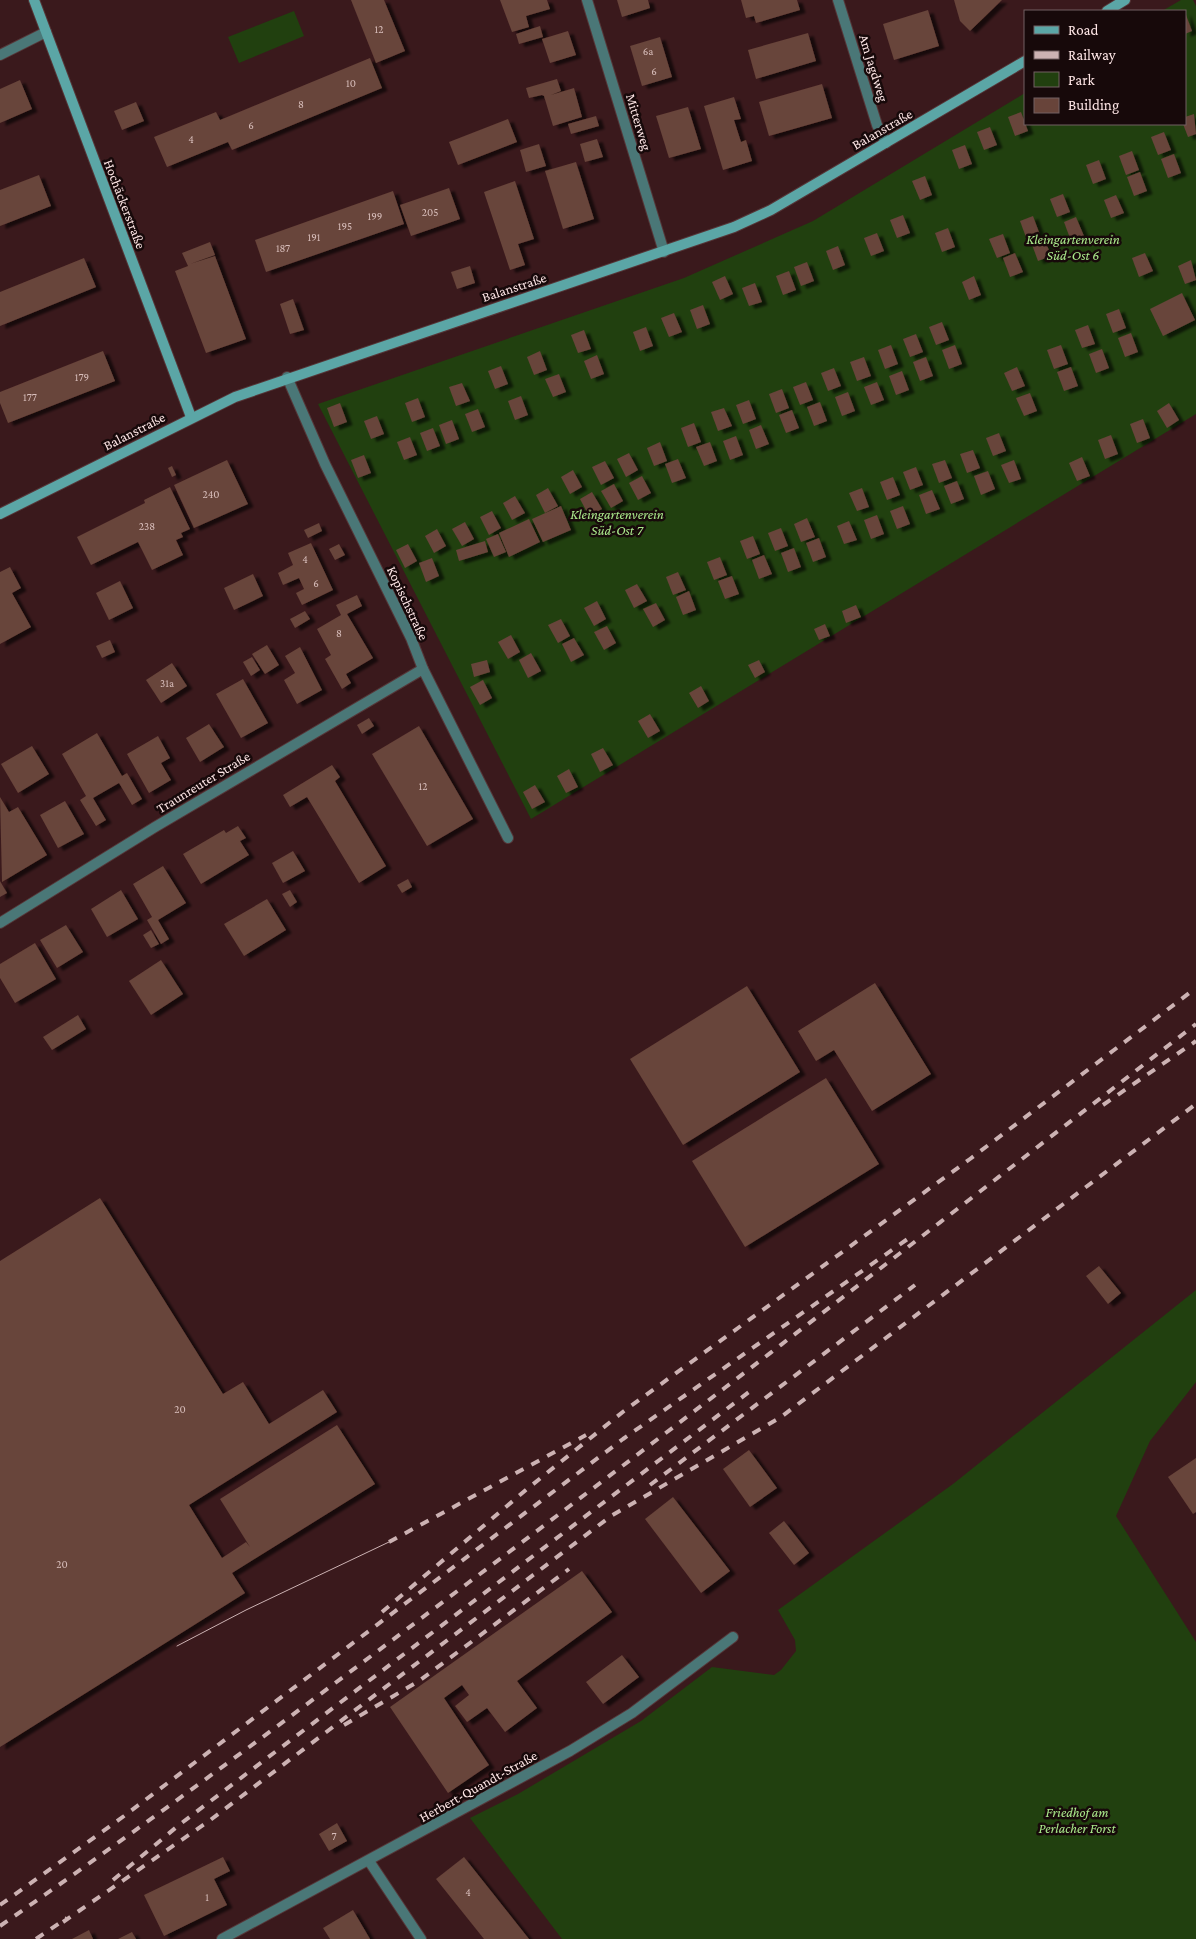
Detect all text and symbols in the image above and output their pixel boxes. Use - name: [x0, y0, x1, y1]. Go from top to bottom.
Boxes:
- legend: [1024, 10, 1186, 125]
- text: Road: [1068, 22, 1099, 38]
- house number: 12: [375, 23, 383, 35]
- street label: Am Jagdweg: [856, 32, 892, 104]
- house number: 6a: [643, 45, 653, 57]
- text: Railway: [1068, 47, 1116, 64]
- house number: 6: [651, 65, 657, 77]
- text: Park: [1068, 72, 1095, 88]
- house number: 10: [346, 77, 356, 89]
- street label: Mitterweg: [623, 92, 655, 153]
- text: Building: [1068, 97, 1119, 114]
- house number: 8: [298, 98, 304, 110]
- street label: Balanstraße: [849, 105, 915, 153]
- house number: 6: [248, 119, 254, 131]
- house number: 4: [188, 133, 194, 145]
- street label: Hochäckerstraße: [101, 157, 149, 251]
- house number: 205: [422, 206, 438, 218]
- house number: 199: [368, 210, 382, 222]
- house number: 195: [338, 220, 352, 232]
- house number: 191: [308, 231, 321, 243]
- park label: Kleingartenverein Süd-Ost 6: [1026, 231, 1120, 263]
- house number: 187: [276, 242, 290, 254]
- street label: Balanstraße: [480, 269, 548, 305]
- house number: 179: [75, 371, 89, 383]
- house number: 177: [23, 391, 37, 403]
- street label: Balanstraße: [100, 409, 168, 453]
- house number: 240: [202, 488, 220, 500]
- park label: Kleingartenverein Süd-Ost 7: [570, 506, 664, 538]
- house number: 238: [139, 520, 155, 532]
- house number: 4: [302, 553, 308, 565]
- street label: Kopischstraße: [384, 563, 432, 643]
- house number: 6: [313, 577, 319, 589]
- house number: 8: [336, 627, 342, 639]
- house number: 31a: [160, 677, 174, 689]
- street label: Traunreuter Straße: [153, 748, 253, 816]
- house number: 12: [419, 780, 427, 792]
- house number: 20: [174, 1403, 186, 1415]
- house number: 20: [56, 1558, 68, 1570]
- street label: Herbert-Quandt-Straße: [416, 1747, 540, 1825]
- park label: Friedhof am Perlacher Forst: [1038, 1804, 1116, 1836]
- house number: 7: [331, 1830, 337, 1842]
- house number: 4: [465, 1886, 471, 1898]
- house number: 1: [205, 1891, 209, 1903]

